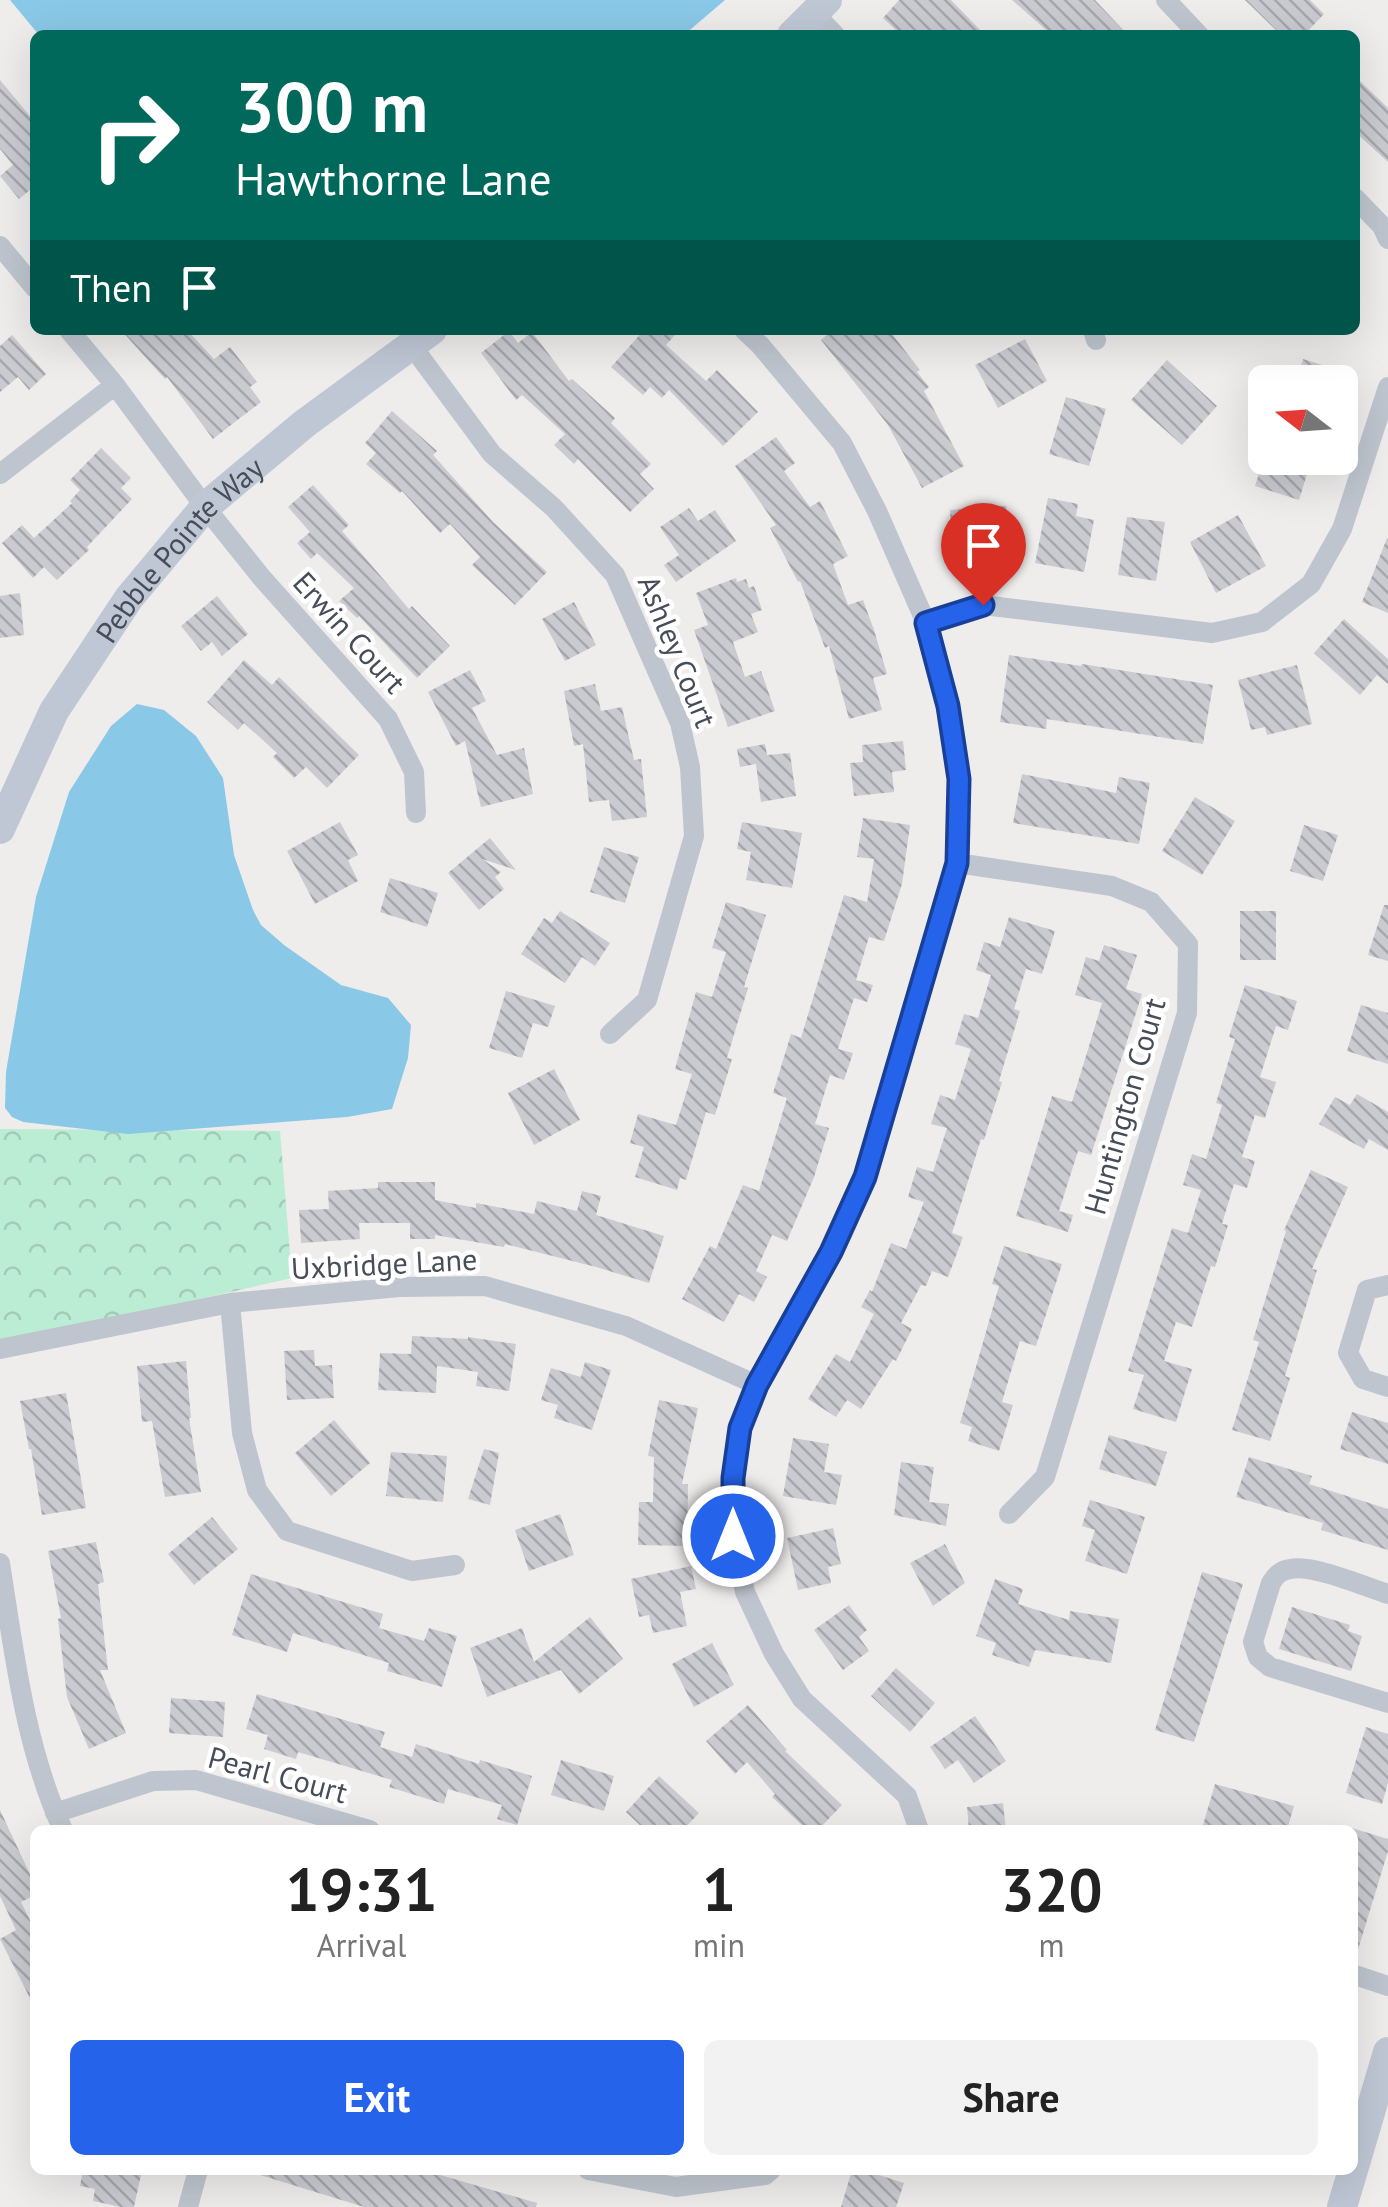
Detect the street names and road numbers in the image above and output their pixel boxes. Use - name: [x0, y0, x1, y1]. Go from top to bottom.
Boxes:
- street label: Pebble Pointe Way: [86, 447, 271, 649]
- street label: Erwin Court: [285, 563, 415, 701]
- street label: Ashley Court: [630, 569, 726, 733]
- street label: Huntington Court: [1074, 993, 1174, 1219]
- street label: Uxbridge Lane: [290, 1239, 478, 1287]
- street label: Pearl Court: [204, 1737, 352, 1811]

